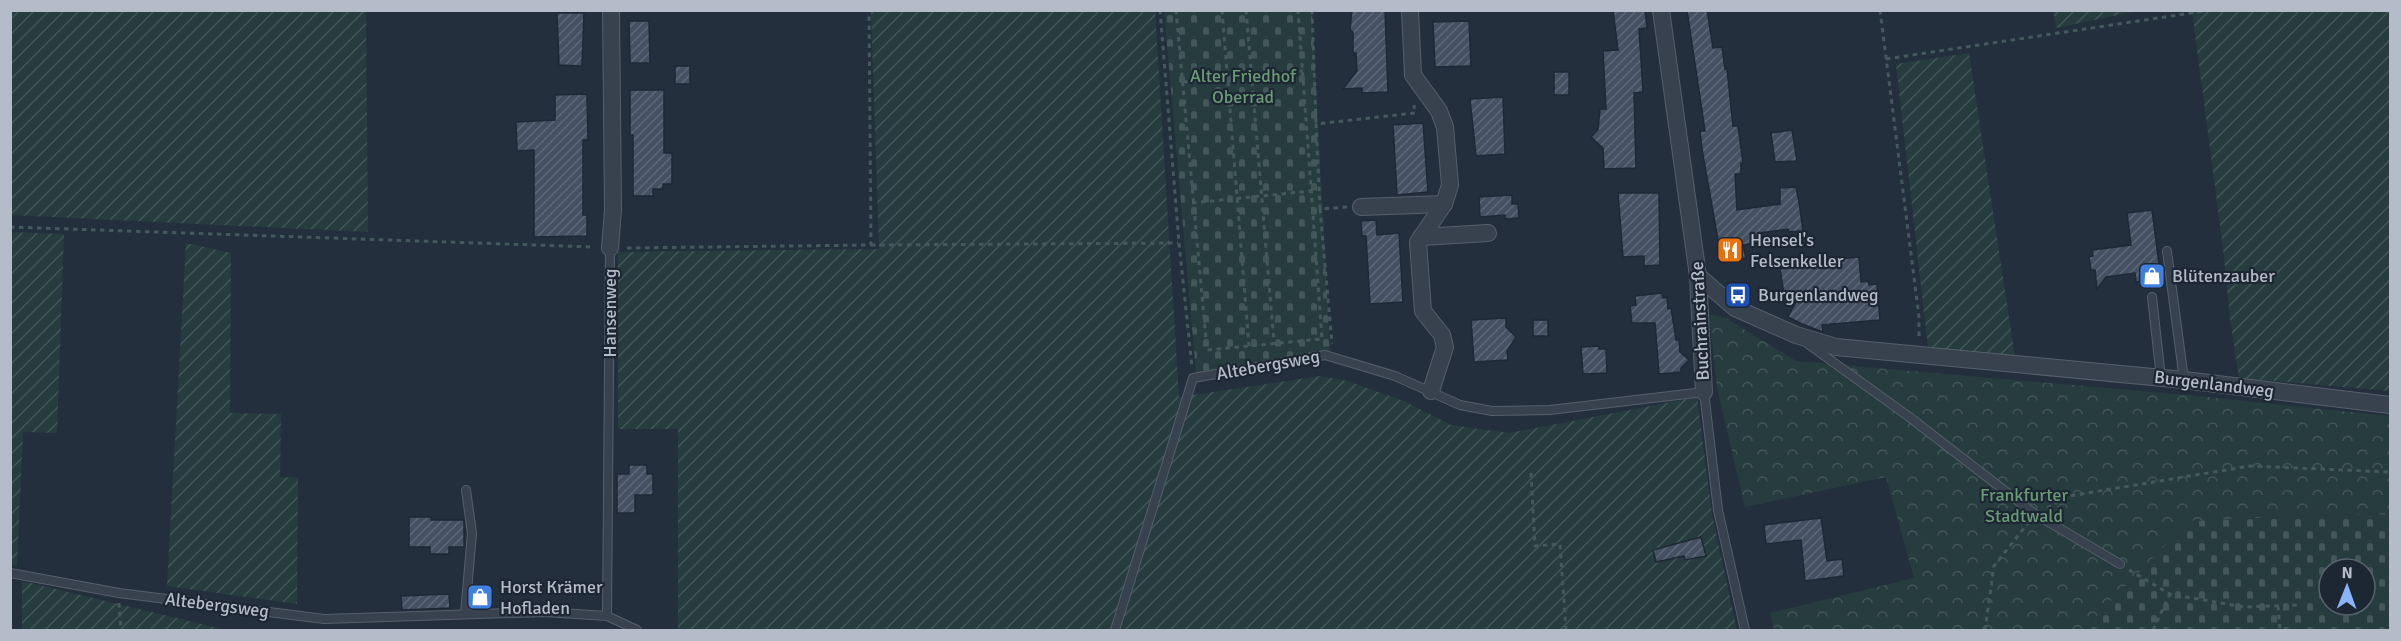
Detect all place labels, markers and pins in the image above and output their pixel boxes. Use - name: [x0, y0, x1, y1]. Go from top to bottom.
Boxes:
- place label: Hensel's Felsenkeller: [1750, 229, 1844, 272]
- restaurant icon: Hensel's Felsenkeller: [1715, 235, 1745, 265]
- shop icon: Blütenzauber: [2137, 261, 2167, 291]
- place label: Blütenzauber: [2172, 265, 2275, 287]
- bus stop icon: Burgenlandweg: [1723, 280, 1753, 310]
- place label: Burgenlandweg: [1758, 284, 1879, 306]
- place label: Horst Krämer Hofladen: [500, 576, 603, 619]
- shop icon: Horst Krämer Hofladen: [465, 582, 495, 612]

